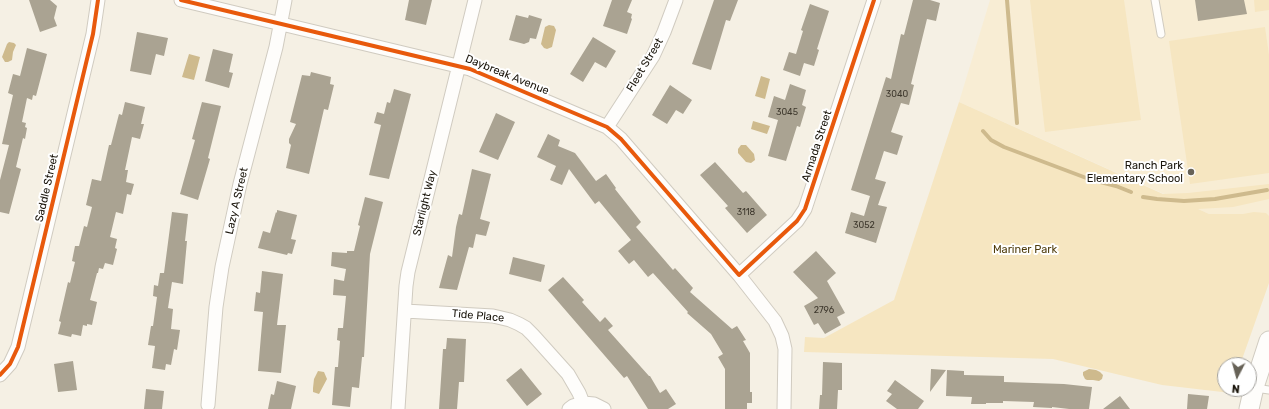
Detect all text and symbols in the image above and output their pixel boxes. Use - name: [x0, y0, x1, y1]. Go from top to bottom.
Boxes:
- street label: Fleet Street: [624, 36, 666, 94]
- street label: Daybreak Avenue: [463, 52, 551, 98]
- house number: 3040: [886, 89, 908, 99]
- house number: 3045: [776, 107, 798, 117]
- street label: Armada Street: [799, 109, 835, 183]
- street label: Saddle Street: [33, 153, 61, 223]
- place label: Ranch Park Elementary School: [1087, 159, 1183, 185]
- street label: Lazy A Street: [223, 166, 251, 236]
- marker: Ranch Park Elementary School: [1186, 167, 1196, 177]
- street label: Starlight Way: [410, 169, 440, 237]
- house number: 3118: [737, 207, 755, 217]
- house number: 3052: [853, 220, 875, 230]
- park label: Mariner Park: [993, 243, 1057, 257]
- house number: 2796: [814, 305, 834, 315]
- street label: Tide Place: [451, 307, 505, 325]
- north arrow: [1217, 357, 1257, 397]
- text: N: [1231, 382, 1240, 395]

